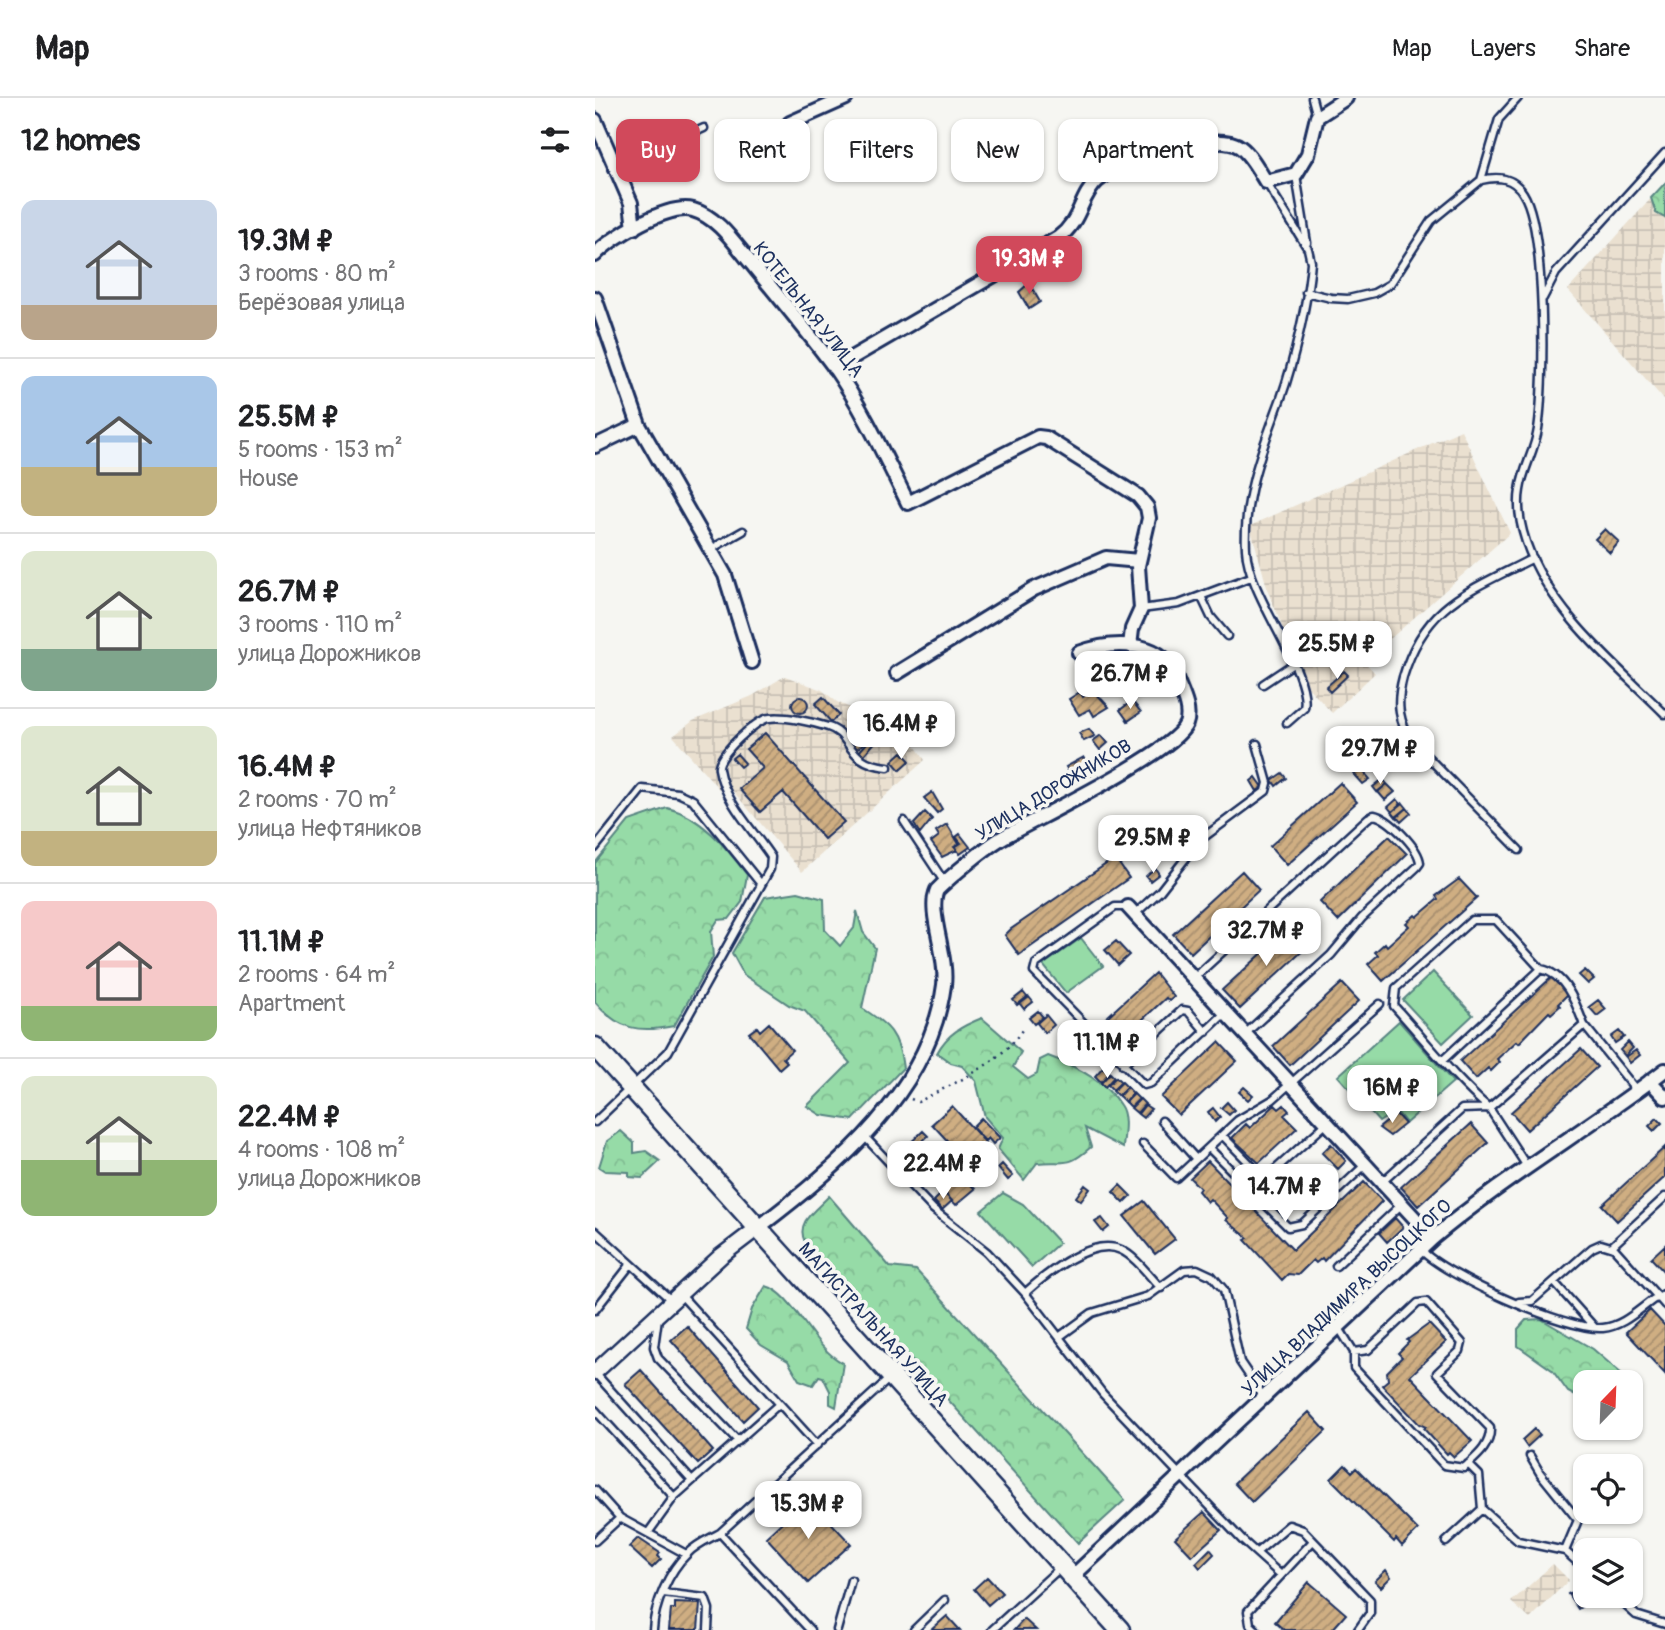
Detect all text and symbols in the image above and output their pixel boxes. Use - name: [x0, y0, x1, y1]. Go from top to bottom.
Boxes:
- text: Map: [35, 28, 90, 69]
- text: Map: [1392, 34, 1432, 63]
- text: Layers: [1470, 34, 1536, 63]
- text: Share: [1574, 34, 1630, 63]
- chip: Buy: [616, 119, 700, 182]
- chip: Rent: [714, 119, 810, 182]
- chip: Filters: [824, 119, 937, 182]
- chip: New: [951, 119, 1044, 182]
- chip: Apartment: [1058, 119, 1218, 182]
- icon: filters: [536, 121, 574, 159]
- text: 12 homes: [21, 122, 140, 159]
- text: 19.3M ₽: [238, 222, 335, 259]
- icon: home: [77, 228, 161, 312]
- pin: 19.3M ₽: [964, 236, 1094, 296]
- street label: КОТЕЛЬНАЯ УЛИЦА: [748, 237, 869, 382]
- text: 19.3M ₽: [992, 244, 1066, 273]
- text: 3 rooms · 80 m²: [238, 259, 396, 288]
- text: Берёзовая улица: [238, 288, 405, 317]
- text: 25.5M ₽: [238, 398, 340, 435]
- icon: home: [77, 404, 161, 488]
- text: 5 rooms · 153 m²: [238, 435, 403, 464]
- text: House: [238, 464, 298, 493]
- text: 26.7M ₽: [238, 573, 341, 610]
- icon: home: [77, 579, 161, 663]
- text: 3 rooms · 110 m²: [238, 610, 402, 639]
- pin: 25.5M ₽: [1272, 622, 1402, 681]
- text: 25.5M ₽: [1298, 629, 1376, 658]
- text: улица Дорожников: [238, 639, 422, 668]
- pin: 26.7M ₽: [1065, 652, 1195, 711]
- text: 26.7M ₽: [1091, 659, 1169, 688]
- pin: 16.4M ₽: [836, 702, 966, 761]
- text: 16.4M ₽: [863, 709, 939, 738]
- pin: 29.7M ₽: [1315, 726, 1445, 786]
- street label: УЛИЦА ДОРОЖНИКОВ: [971, 734, 1136, 846]
- text: 29.7M ₽: [1341, 734, 1419, 763]
- text: 16.4M ₽: [238, 748, 337, 785]
- icon: home: [77, 754, 161, 838]
- text: 2 rooms · 70 m²: [238, 785, 397, 814]
- text: улица Нефтяников: [238, 814, 422, 843]
- pin: 29.5M ₽: [1088, 816, 1218, 875]
- text: 29.5M ₽: [1114, 823, 1192, 852]
- pin: 32.7M ₽: [1201, 908, 1331, 968]
- text: 32.7M ₽: [1227, 916, 1305, 945]
- text: 11.1M ₽: [238, 923, 326, 960]
- icon: home: [77, 929, 161, 1013]
- text: 2 rooms · 64 m²: [238, 960, 395, 989]
- text: Apartment: [238, 989, 345, 1018]
- pin: 11.1M ₽: [1042, 1020, 1172, 1080]
- text: 11.1M ₽: [1073, 1028, 1141, 1057]
- pin: 16M ₽: [1343, 1066, 1441, 1125]
- text: 16M ₽: [1363, 1073, 1421, 1102]
- text: 22.4M ₽: [238, 1098, 342, 1135]
- icon: home: [77, 1104, 161, 1188]
- text: 4 rooms · 108 m²: [238, 1135, 405, 1164]
- pin: 22.4M ₽: [878, 1142, 1008, 1201]
- text: 22.4M ₽: [903, 1149, 983, 1178]
- text: улица Дорожников: [238, 1164, 422, 1193]
- pin: 14.7M ₽: [1220, 1164, 1350, 1224]
- text: 14.7M ₽: [1248, 1172, 1322, 1201]
- street label: УЛИЦА ВЛАДИМИРА ВЫСОЦКОГО: [1237, 1194, 1457, 1401]
- street label: МАГИСТРАЛЬНАЯ УЛИЦА: [793, 1238, 953, 1412]
- north arrow: [1573, 1370, 1643, 1440]
- map controls: [1573, 1370, 1643, 1608]
- button: locate: [1573, 1454, 1643, 1524]
- pin: 15.3M ₽: [743, 1482, 873, 1541]
- text: 15.3M ₽: [771, 1489, 845, 1518]
- button: layers: [1573, 1538, 1643, 1608]

